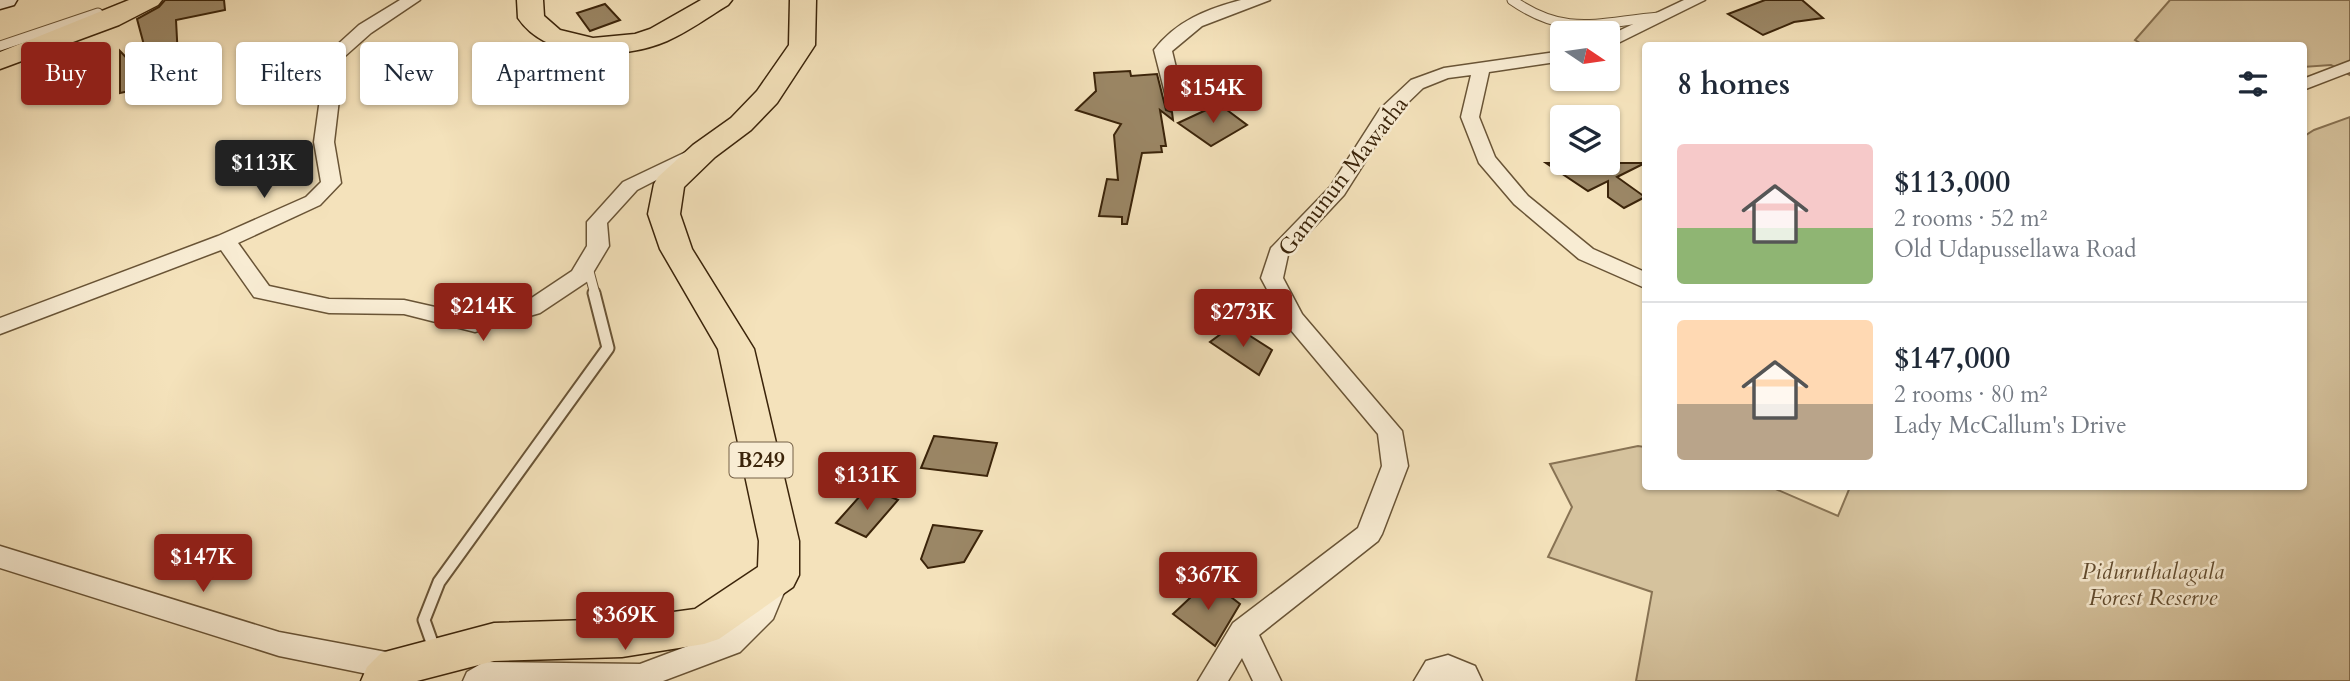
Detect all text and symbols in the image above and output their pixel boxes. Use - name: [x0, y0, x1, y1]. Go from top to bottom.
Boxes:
- north arrow: [1550, 21, 1620, 91]
- map controls: [1550, 21, 1620, 175]
- chip: Buy: [21, 42, 111, 105]
- chip: Rent: [125, 42, 222, 105]
- chip: Filters: [236, 42, 346, 105]
- chip: New: [360, 42, 458, 105]
- chip: Apartment: [472, 42, 629, 105]
- text: 8 homes: [1677, 64, 1790, 105]
- icon: filters: [2234, 65, 2272, 103]
- pin: $154K: [1164, 66, 1262, 125]
- text: $154K: [1180, 72, 1246, 103]
- street label: Gamunun Mawatha: [1271, 90, 1415, 262]
- button: layers: [1550, 105, 1620, 175]
- pin: $113K: [215, 140, 313, 200]
- text: $113K: [231, 147, 297, 178]
- text: $113,000: [1894, 162, 2010, 203]
- icon: home: [1733, 172, 1817, 256]
- text: 2 rooms · 52 m²: [1894, 203, 2047, 234]
- text: Old Udapussellawa Road: [1894, 234, 2137, 265]
- pin: $214K: [434, 284, 532, 343]
- text: $214K: [450, 290, 516, 321]
- pin: $273K: [1194, 290, 1292, 349]
- text: $273K: [1210, 296, 1276, 327]
- text: $147,000: [1894, 338, 2010, 379]
- icon: home: [1733, 348, 1817, 432]
- text: 2 rooms · 80 m²: [1894, 379, 2047, 410]
- text: Lady McCallum's Drive: [1894, 410, 2127, 441]
- road number: B249: [730, 442, 792, 477]
- pin: $131K: [818, 452, 916, 512]
- text: $131K: [834, 459, 900, 490]
- pin: $147K: [154, 534, 252, 594]
- text: $147K: [170, 541, 236, 572]
- pin: $367K: [1159, 552, 1257, 612]
- park label: Piduruthalagala Forest Reserve: [2082, 556, 2224, 613]
- text: $367K: [1175, 559, 1241, 590]
- pin: $369K: [576, 592, 674, 652]
- text: $369K: [592, 599, 658, 630]

